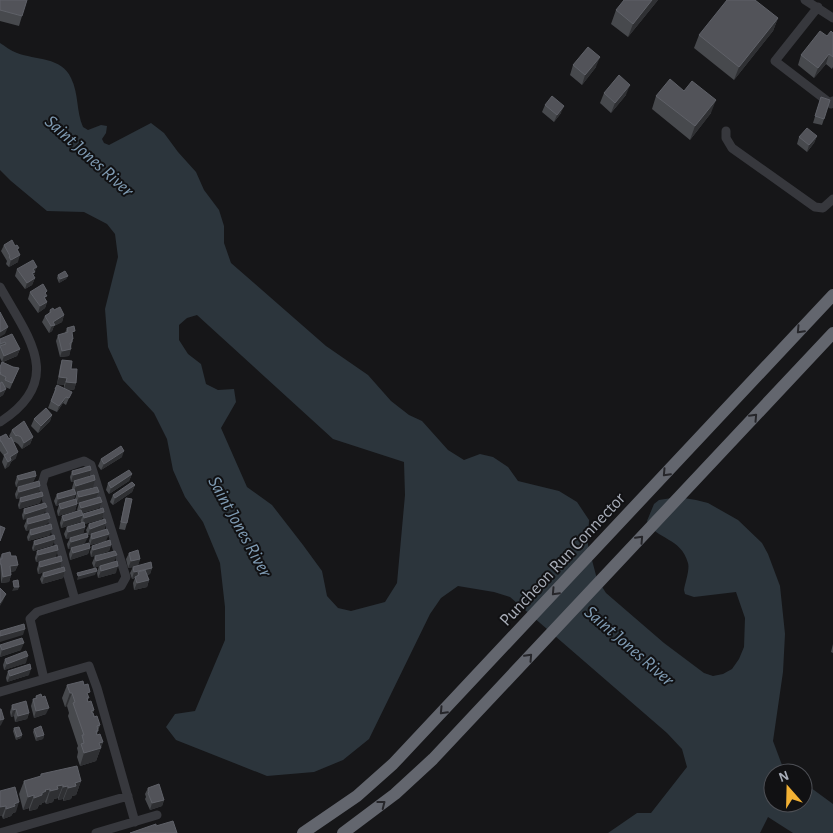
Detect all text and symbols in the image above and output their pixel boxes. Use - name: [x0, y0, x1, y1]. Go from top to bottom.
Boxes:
- water label: Saint Jones River: [41, 112, 137, 201]
- one-way arrow: [797, 325, 806, 334]
- one-way arrow: [748, 414, 757, 423]
- one-way arrow: [663, 468, 672, 477]
- water label: Saint Jones River: [204, 473, 275, 581]
- street label: Puncheon Run Connector: [496, 489, 629, 630]
- one-way arrow: [634, 536, 643, 545]
- one-way arrow: [552, 586, 561, 595]
- water label: Saint Jones River: [581, 602, 678, 690]
- one-way arrow: [523, 654, 532, 663]
- one-way arrow: [440, 706, 449, 715]
- north arrow: [763, 763, 813, 813]
- text: N: [777, 768, 791, 785]
- one-way arrow: [376, 801, 386, 810]

